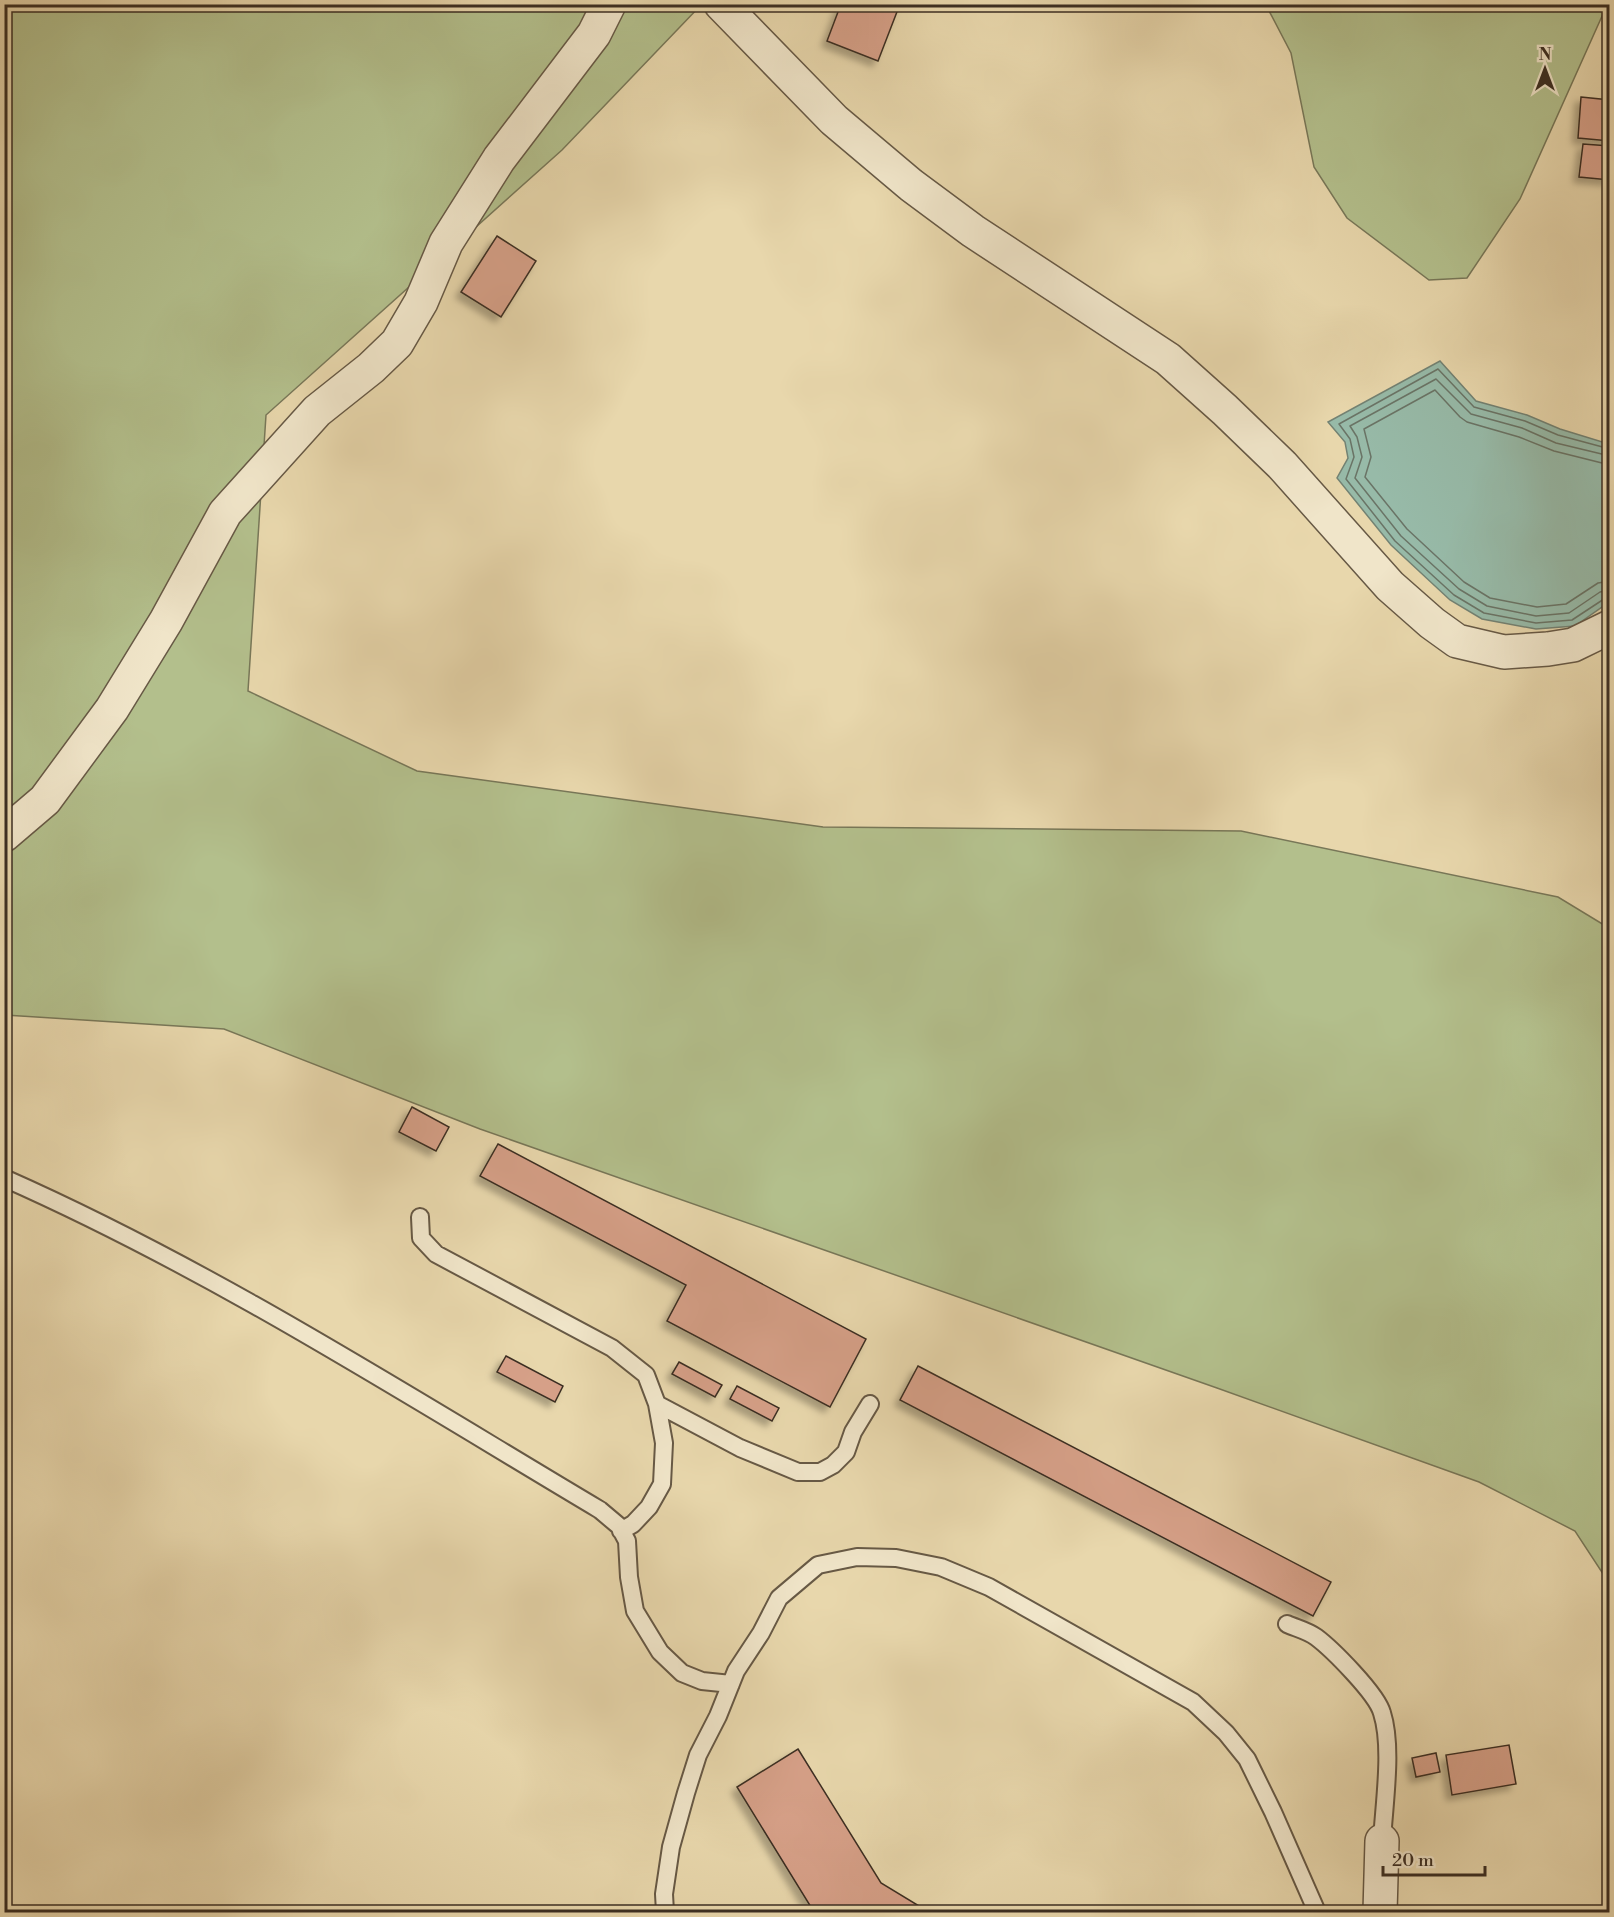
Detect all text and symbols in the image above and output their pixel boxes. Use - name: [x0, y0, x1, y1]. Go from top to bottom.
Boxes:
- north arrow: [1515, 39, 1575, 99]
- text: N: [1539, 45, 1552, 65]
- scale bar: [1383, 1839, 1485, 1877]
- text: 20 m: [1392, 1849, 1434, 1872]

